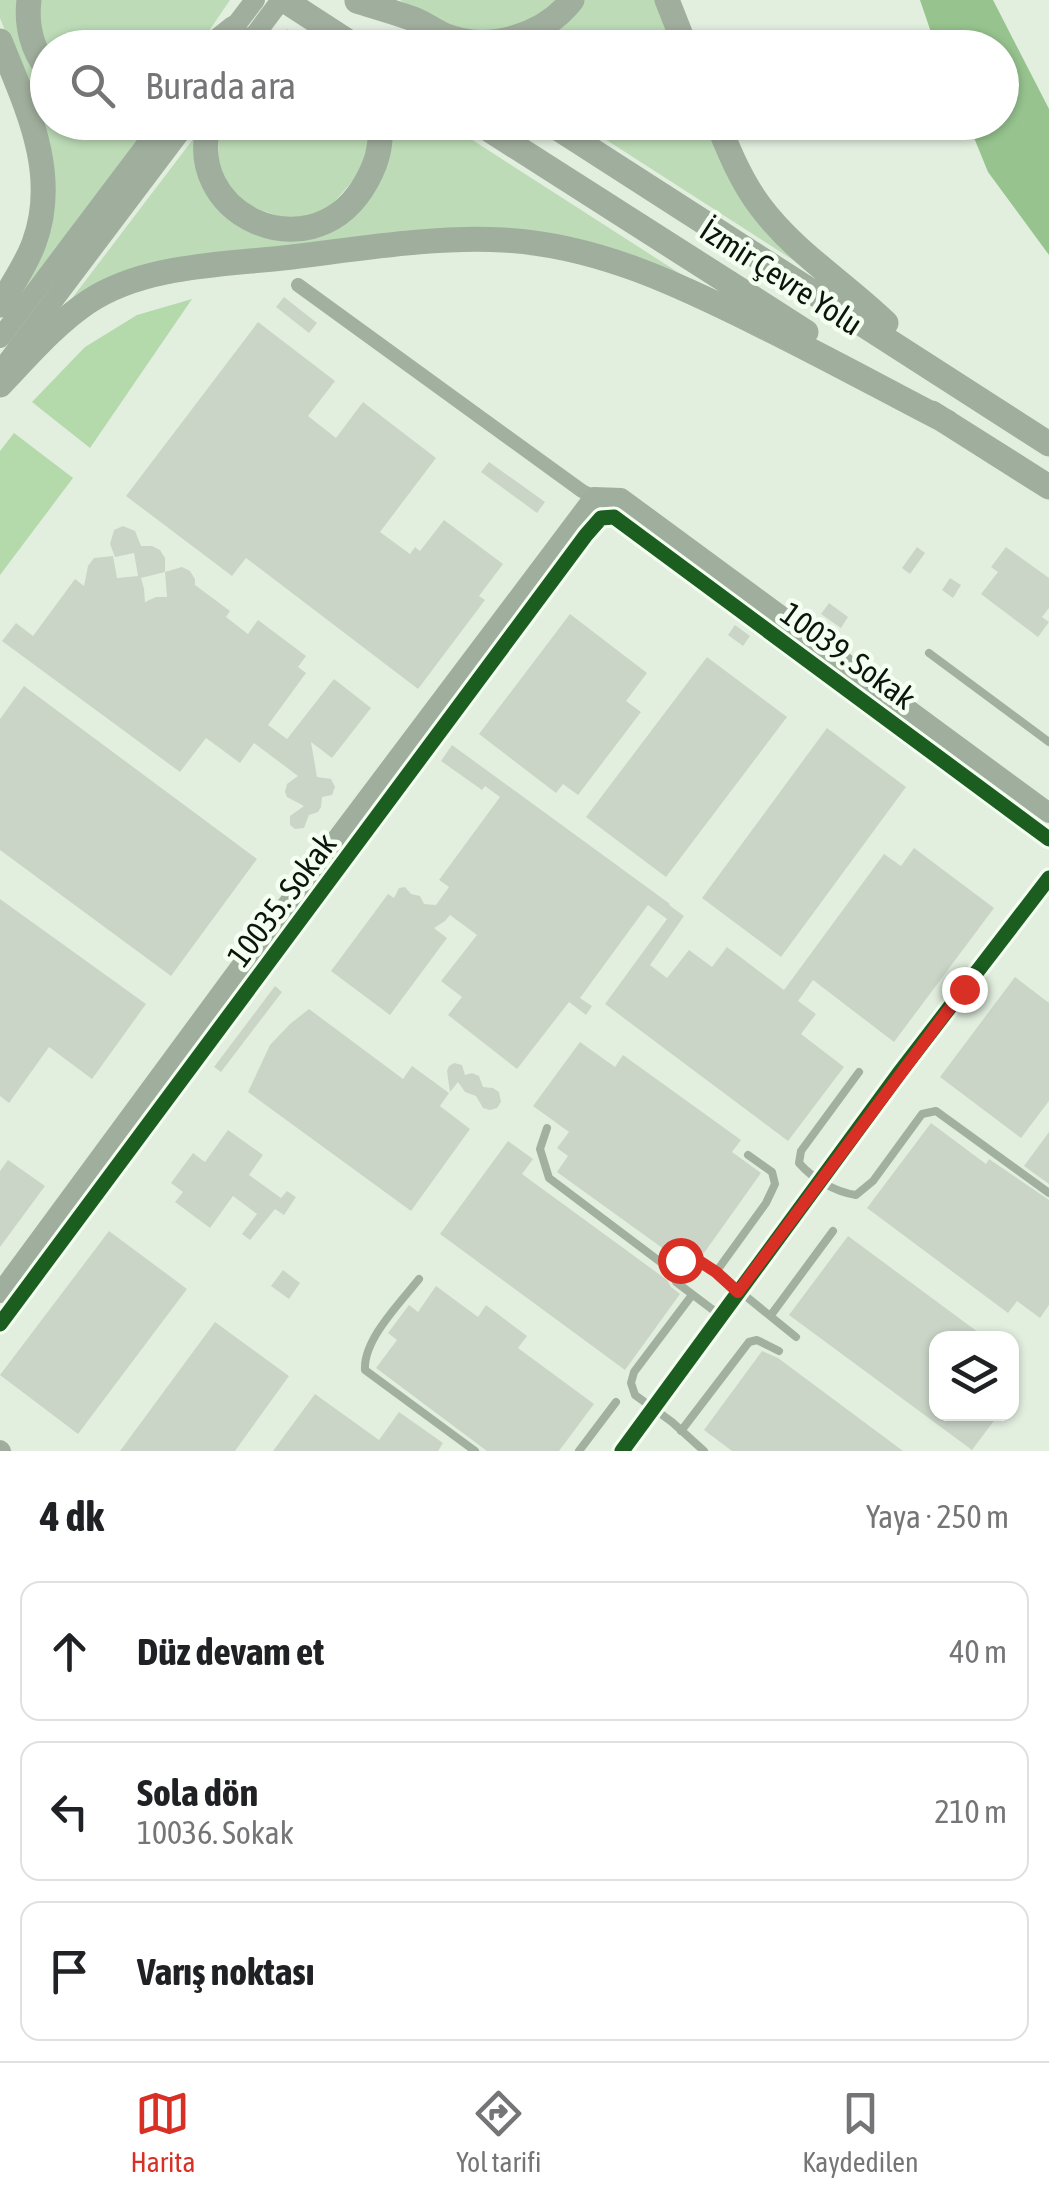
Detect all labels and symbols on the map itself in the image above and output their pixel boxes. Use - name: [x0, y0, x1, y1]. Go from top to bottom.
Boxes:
- street label: İzmir Çevre Yolu: [693, 211, 869, 343]
- street label: 10039. Sokak: [774, 595, 923, 717]
- street label: 10035. Sokak: [220, 826, 344, 973]
- route end: [942, 967, 988, 1013]
- route start: [658, 1238, 704, 1284]

